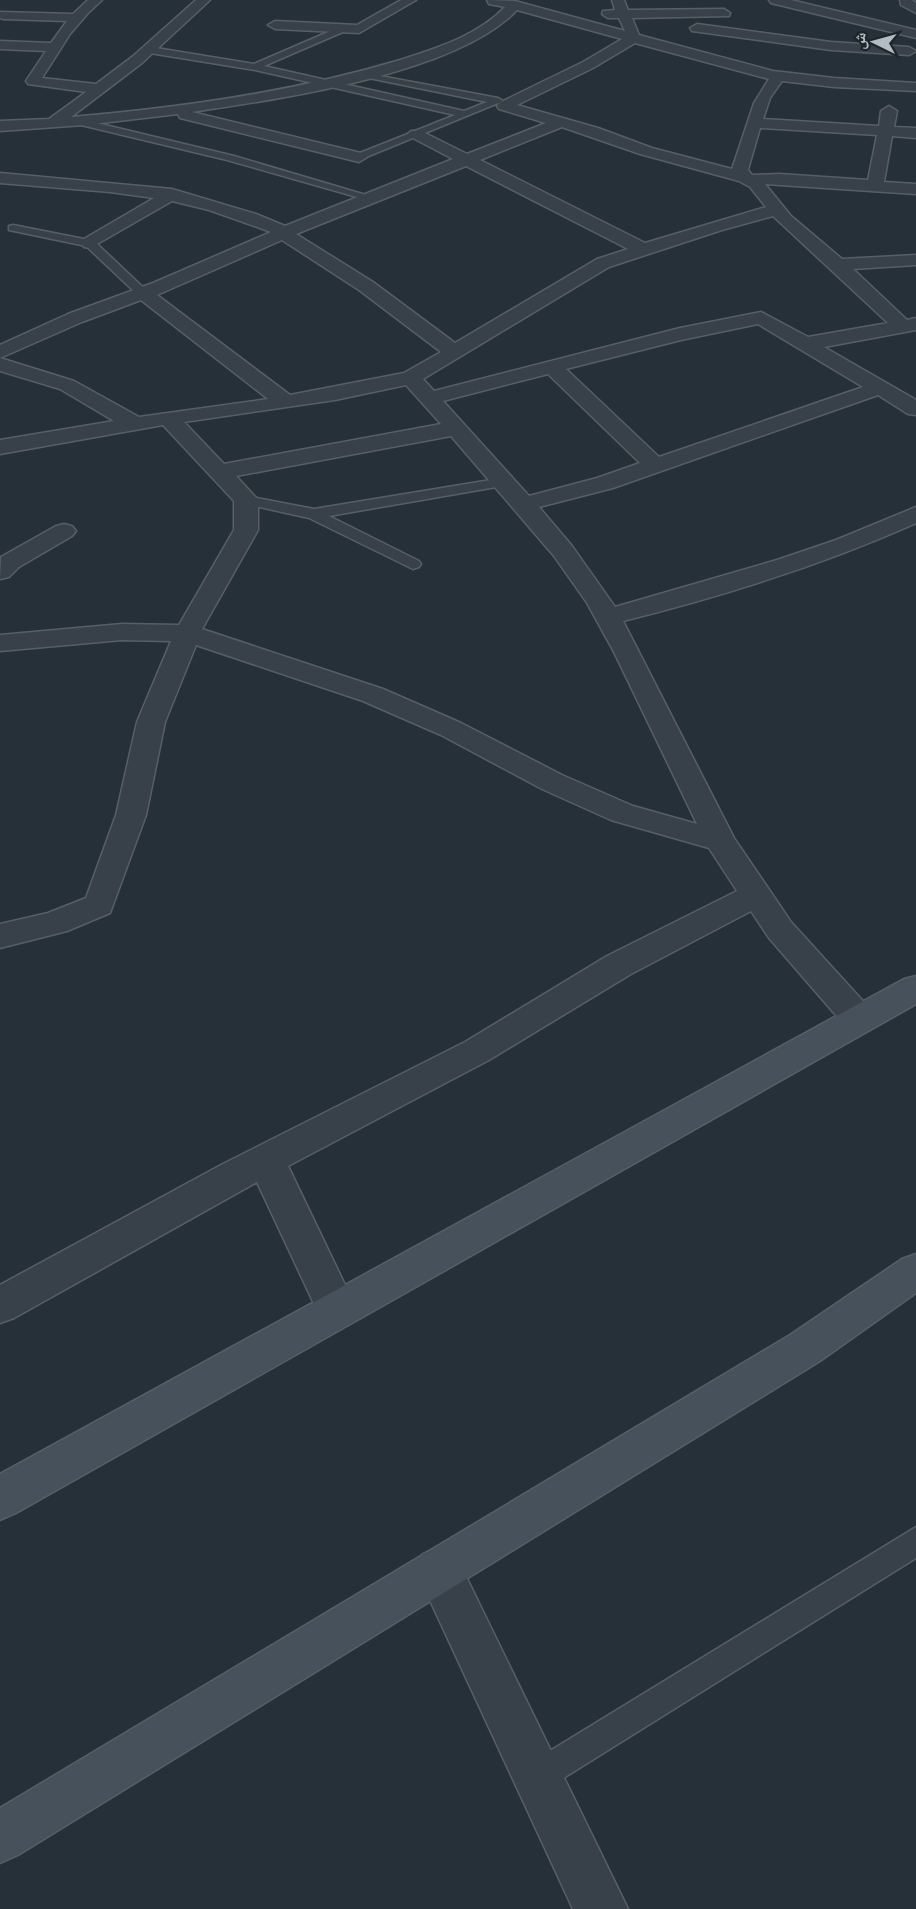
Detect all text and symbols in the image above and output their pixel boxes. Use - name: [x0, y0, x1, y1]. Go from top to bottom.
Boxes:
- north arrow: [844, 12, 904, 72]
- text: ش: [848, 31, 871, 50]

